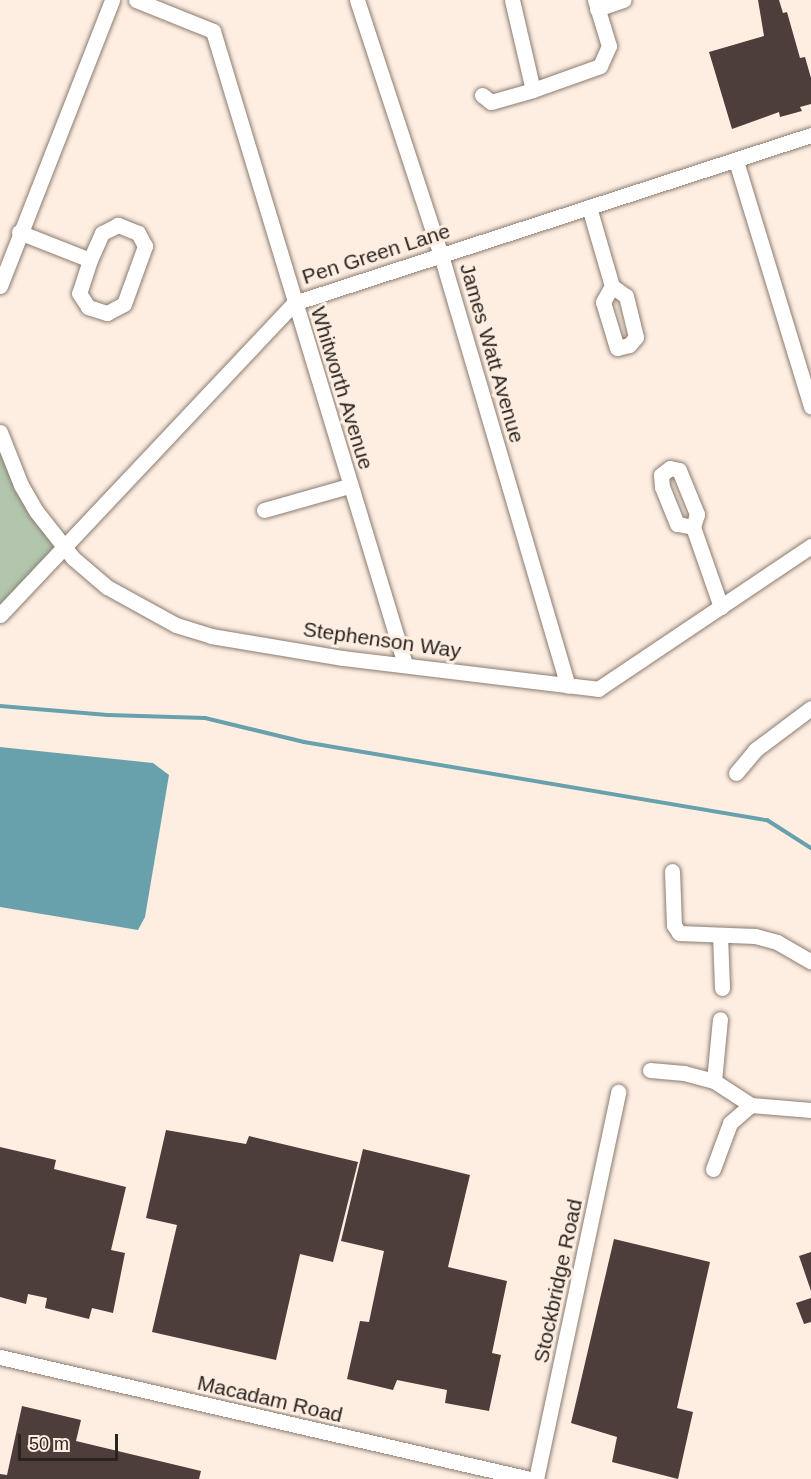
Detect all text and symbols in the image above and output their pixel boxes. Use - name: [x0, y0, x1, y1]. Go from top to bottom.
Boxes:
- street label: Pen Green Lane: [299, 218, 453, 290]
- street label: James Watt Avenue: [454, 260, 530, 446]
- street label: Whitworth Avenue: [305, 303, 379, 473]
- street label: Stephenson Way: [301, 616, 463, 664]
- street label: Stockbridge Road: [528, 1197, 588, 1365]
- street label: Macadam Road: [195, 1370, 345, 1428]
- scale bar: [21, 1422, 122, 1460]
- text: 50 m: [29, 1434, 69, 1454]

